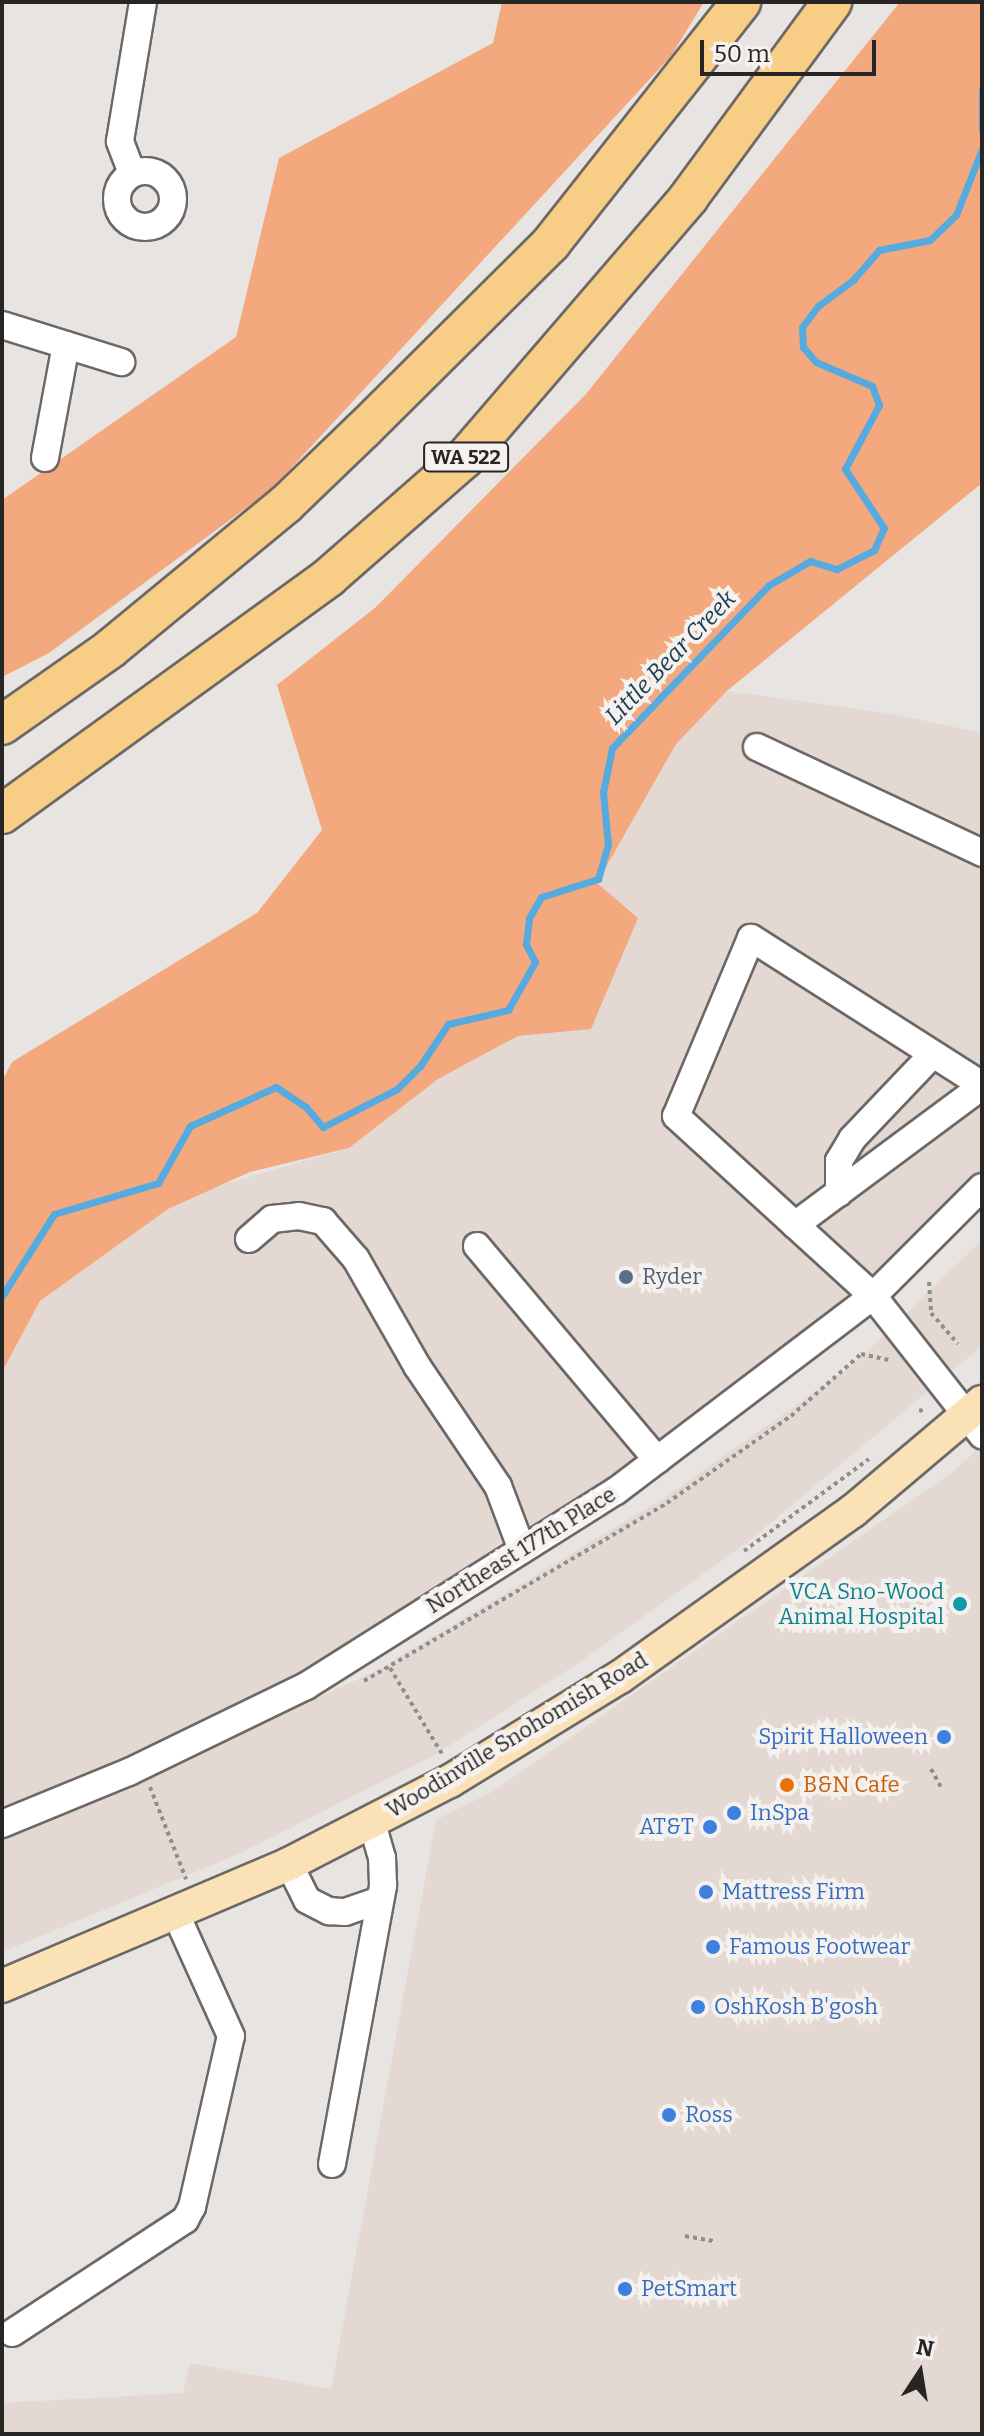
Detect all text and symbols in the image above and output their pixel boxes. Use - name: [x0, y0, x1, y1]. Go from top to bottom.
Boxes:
- scale bar: [704, 24, 880, 74]
- text: 50 m: [714, 40, 770, 68]
- road number: WA 522: [422, 441, 510, 473]
- water label: Little Bear Creek: [600, 585, 742, 731]
- place label: Ryder: [642, 1264, 702, 1290]
- marker: Ryder: [617, 1268, 635, 1286]
- street label: Northeast 177th Place: [421, 1481, 621, 1619]
- place label: VCA Sno-Wood Animal Hospital: [779, 1578, 944, 1630]
- marker: VCA Sno-Wood Animal Hospital: [951, 1595, 969, 1613]
- street label: Woodinville Snohomish Road: [382, 1647, 652, 1823]
- place label: Spirit Halloween: [758, 1724, 928, 1750]
- marker: Spirit Halloween: [935, 1728, 953, 1746]
- place label: B&N Cafe: [803, 1772, 899, 1798]
- marker: B&N Cafe: [778, 1776, 796, 1794]
- place label: InSpa: [750, 1800, 809, 1826]
- marker: InSpa: [725, 1804, 743, 1822]
- place label: AT&T: [639, 1814, 694, 1840]
- marker: AT&T: [701, 1818, 719, 1836]
- place label: Mattress Firm: [722, 1879, 865, 1905]
- marker: Mattress Firm: [697, 1883, 715, 1901]
- place label: Famous Footwear: [729, 1934, 910, 1960]
- marker: Famous Footwear: [704, 1938, 722, 1956]
- place label: OshKosh B'gosh: [714, 1994, 878, 2020]
- marker: OshKosh B'gosh: [689, 1998, 707, 2016]
- place label: Ross: [685, 2102, 733, 2128]
- marker: Ross: [660, 2106, 678, 2124]
- place label: PetSmart: [641, 2276, 737, 2302]
- marker: PetSmart: [616, 2280, 634, 2298]
- north arrow: [880, 2332, 960, 2412]
- text: N: [914, 2333, 936, 2363]

